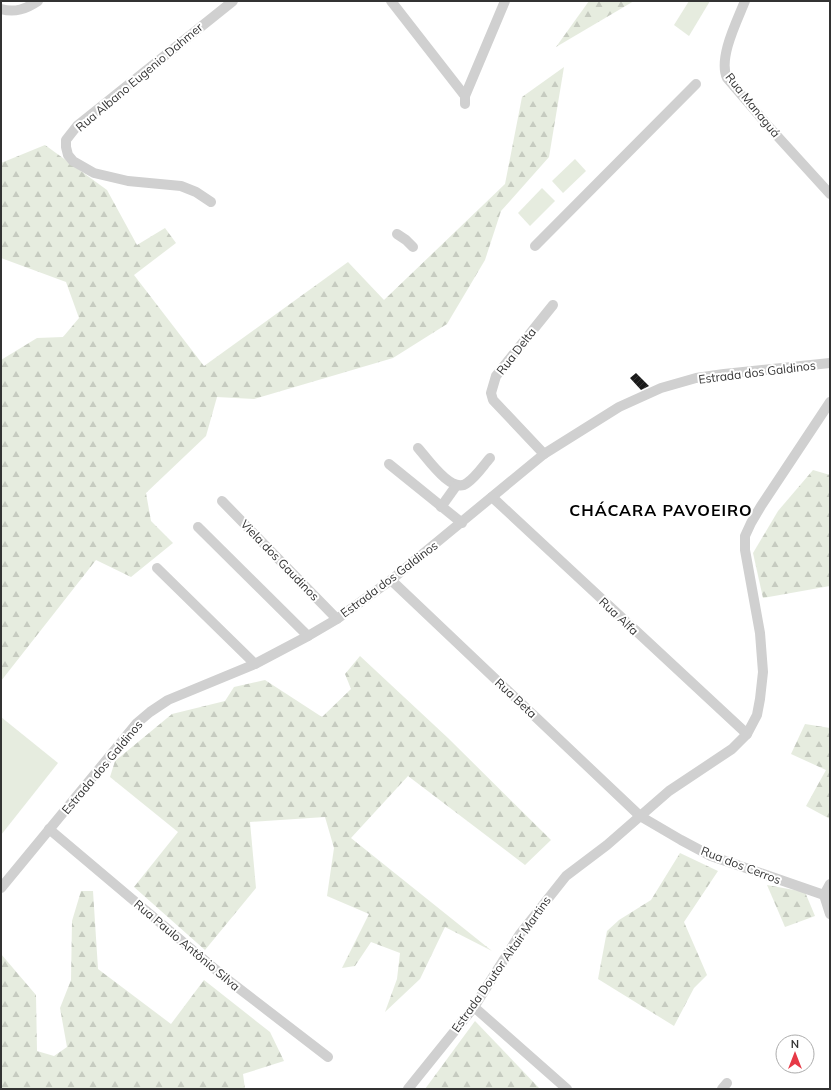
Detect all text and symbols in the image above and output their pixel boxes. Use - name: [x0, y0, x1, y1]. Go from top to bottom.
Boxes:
- street label: Rua Albano Eugenio Dahmer: [73, 19, 206, 134]
- street label: Rua Managuá: [722, 70, 784, 140]
- street label: Rua Delta: [493, 325, 539, 377]
- street label: Estrada dos Galdinos: [698, 357, 816, 387]
- district label: CHÁCARA PAVOEIRO: [569, 500, 753, 520]
- street label: Viela dos Gaudinos: [237, 516, 323, 604]
- street label: Estrada dos Galdinos: [337, 537, 441, 620]
- street label: Rua Alfa: [596, 594, 642, 638]
- street label: Rua Beta: [492, 675, 540, 721]
- street label: Estrada dos Galdinos: [58, 717, 146, 817]
- street label: Rua dos Cerros: [699, 843, 783, 887]
- street label: Estrada Doutor Altair Martins: [448, 893, 554, 1035]
- street label: Rua Paulo Antônio Silva: [131, 896, 243, 994]
- north arrow: [775, 1034, 815, 1074]
- text: N: [791, 1037, 799, 1051]

